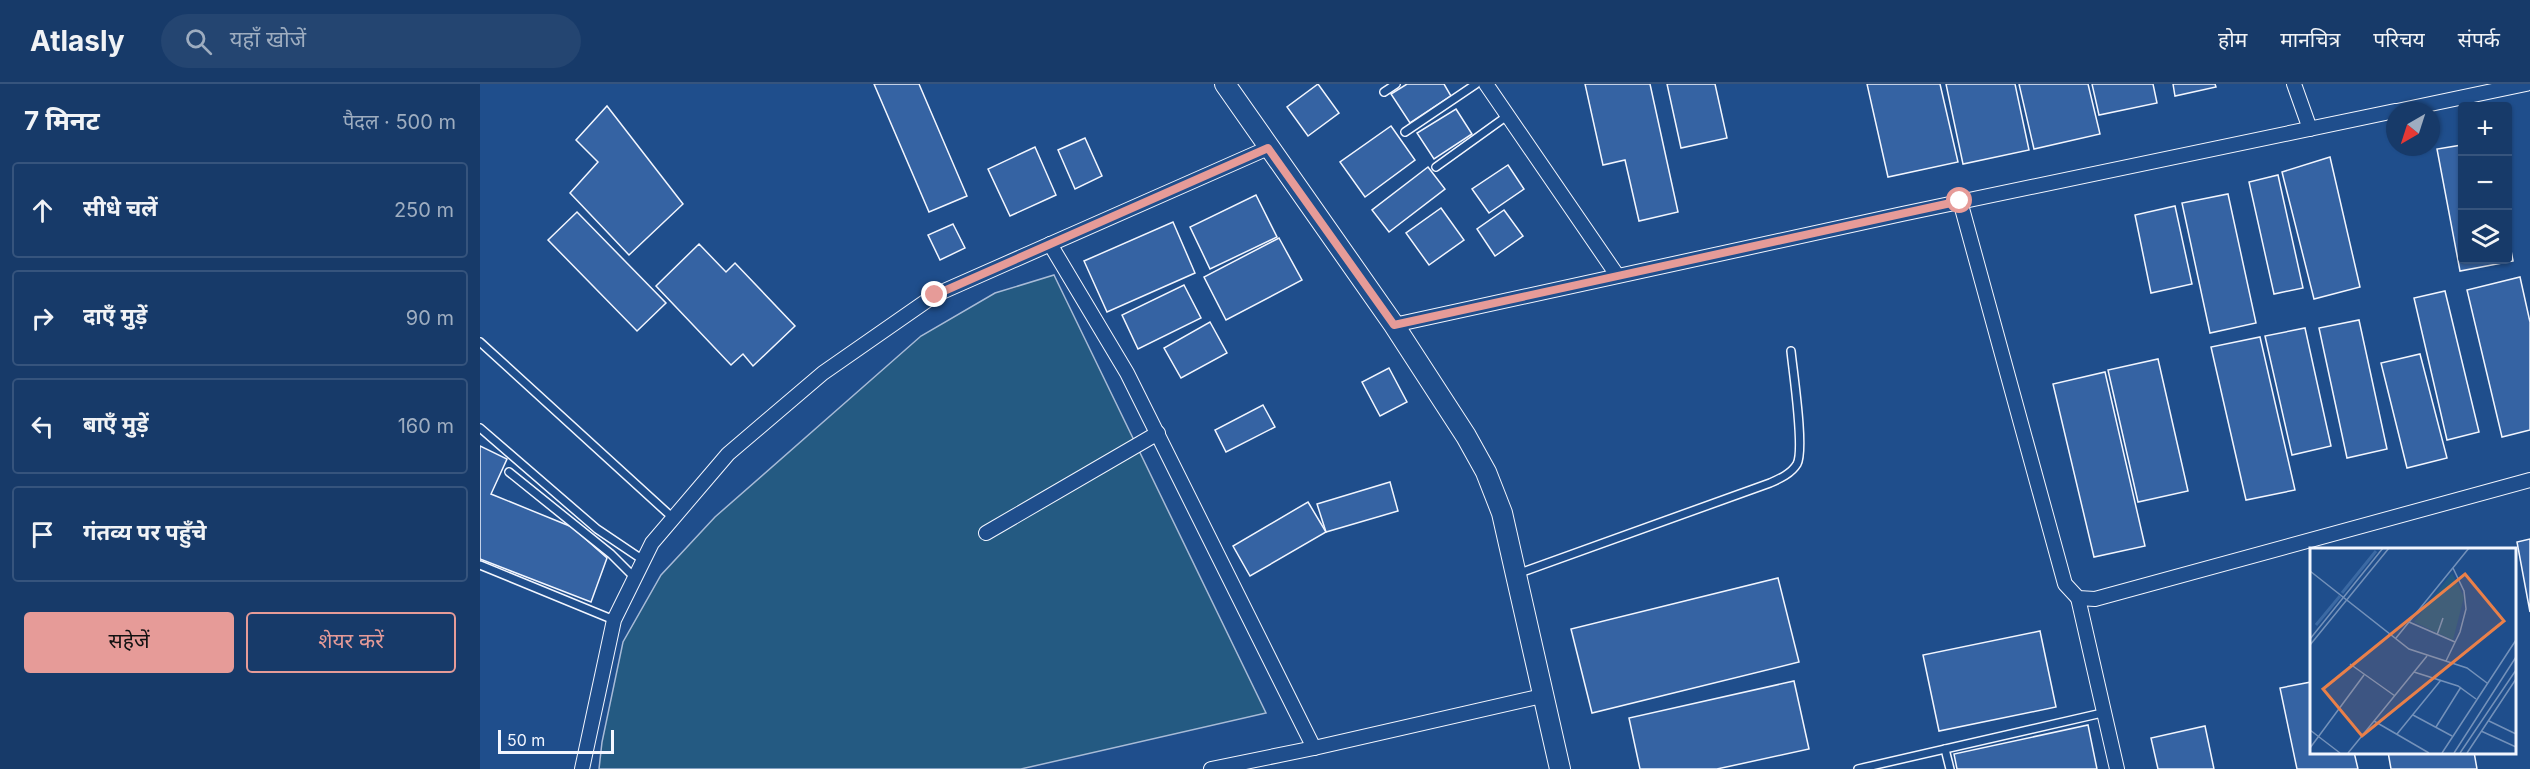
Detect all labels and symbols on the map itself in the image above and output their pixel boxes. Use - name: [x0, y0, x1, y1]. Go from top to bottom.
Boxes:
- north arrow: [2386, 102, 2440, 156]
- route start: [1946, 187, 1972, 213]
- route end: [921, 281, 947, 307]
- inset map: [2310, 548, 2515, 754]
- scale bar: [498, 727, 614, 754]

